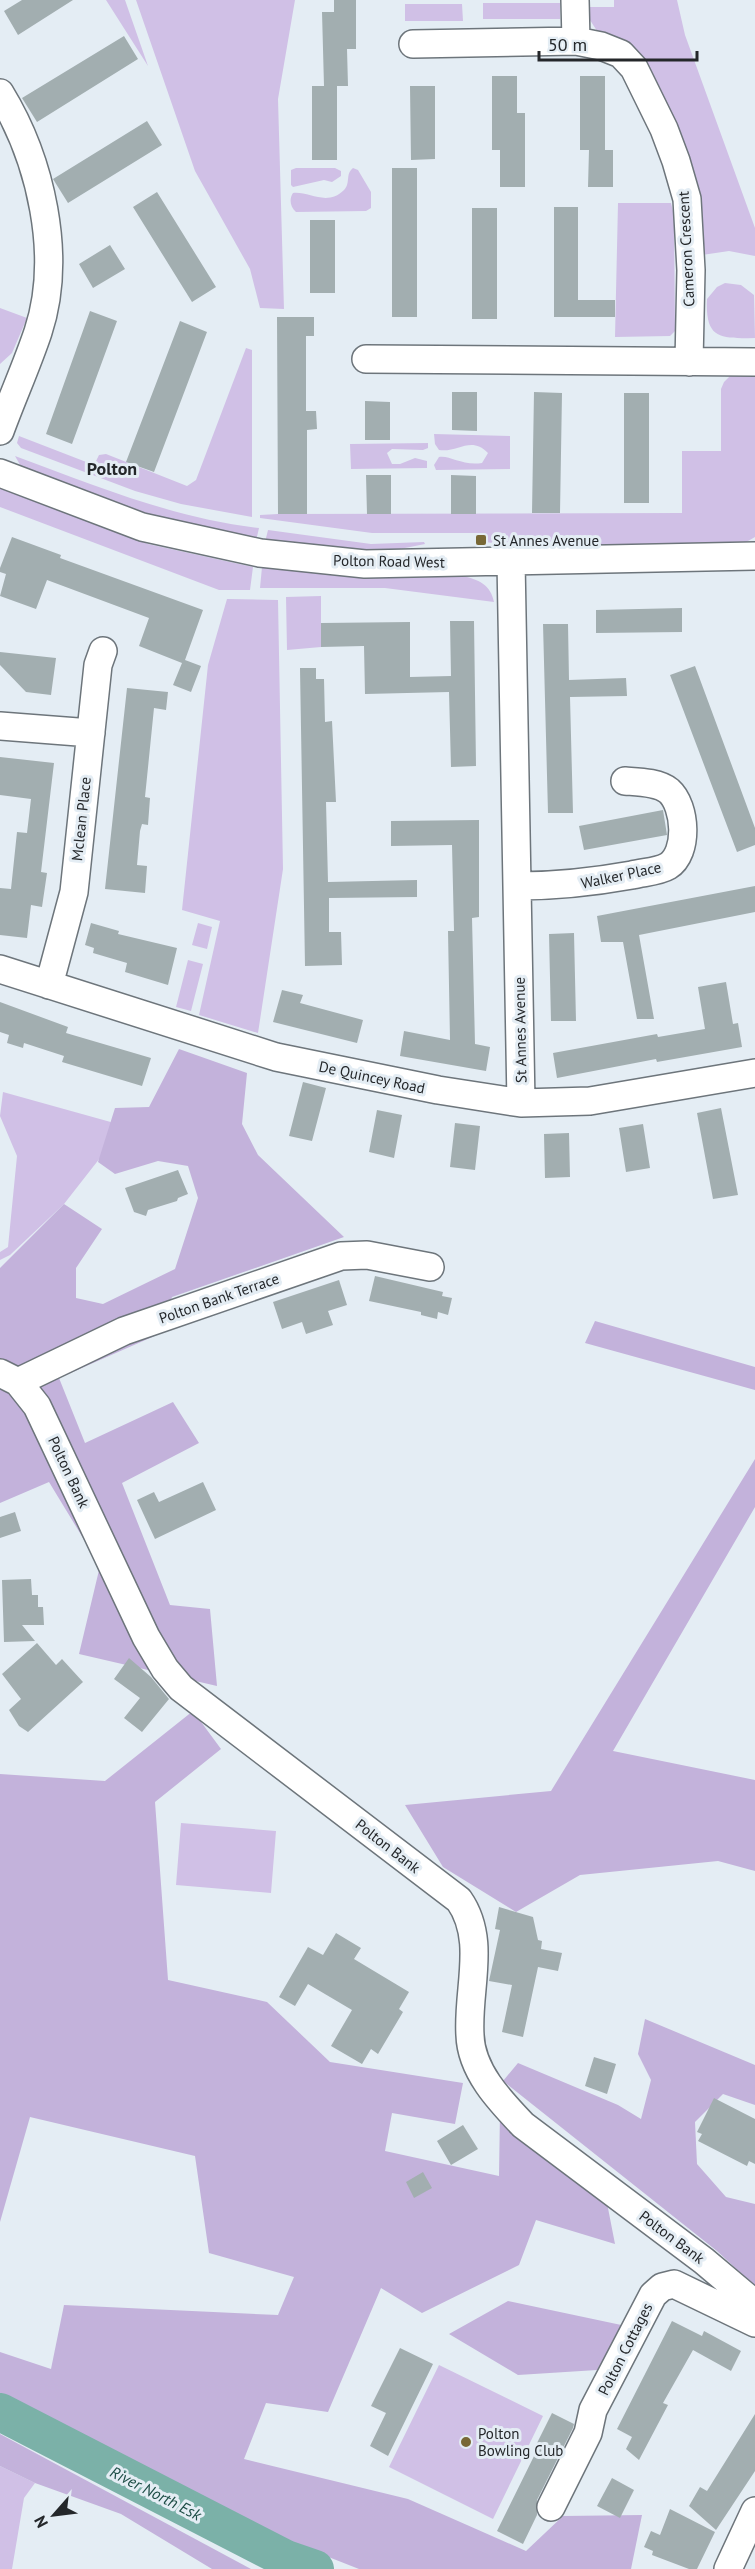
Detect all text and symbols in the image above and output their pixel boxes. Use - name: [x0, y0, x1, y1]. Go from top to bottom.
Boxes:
- scale bar: [539, 24, 696, 62]
- text: 50 m: [548, 33, 587, 56]
- street label: Cameron Crescent: [673, 191, 699, 307]
- district label: Polton: [87, 457, 137, 480]
- place label: St Annes Avenue: [493, 531, 599, 550]
- marker: St Annes Avenue: [474, 533, 488, 547]
- street label: Polton Road West: [333, 551, 445, 571]
- street label: Mclean Place: [67, 776, 95, 862]
- street label: Walker Place: [579, 857, 663, 893]
- street label: St Annes Avenue: [510, 977, 530, 1083]
- street label: De Quincey Road: [317, 1056, 427, 1098]
- street label: Polton Bank Terrace: [156, 1269, 282, 1327]
- street label: Polton Bank: [44, 1433, 94, 1512]
- street label: Polton Bank: [352, 1815, 425, 1878]
- street label: Polton Bank: [636, 2206, 709, 2268]
- street label: Polton Cottages: [594, 2300, 656, 2398]
- place label: Polton Bowling Club: [478, 2424, 563, 2460]
- marker: Polton Bowling Club: [459, 2435, 473, 2449]
- water label: River North Esk: [107, 2461, 206, 2525]
- north arrow: [24, 2485, 84, 2545]
- text: N: [29, 2513, 52, 2531]

